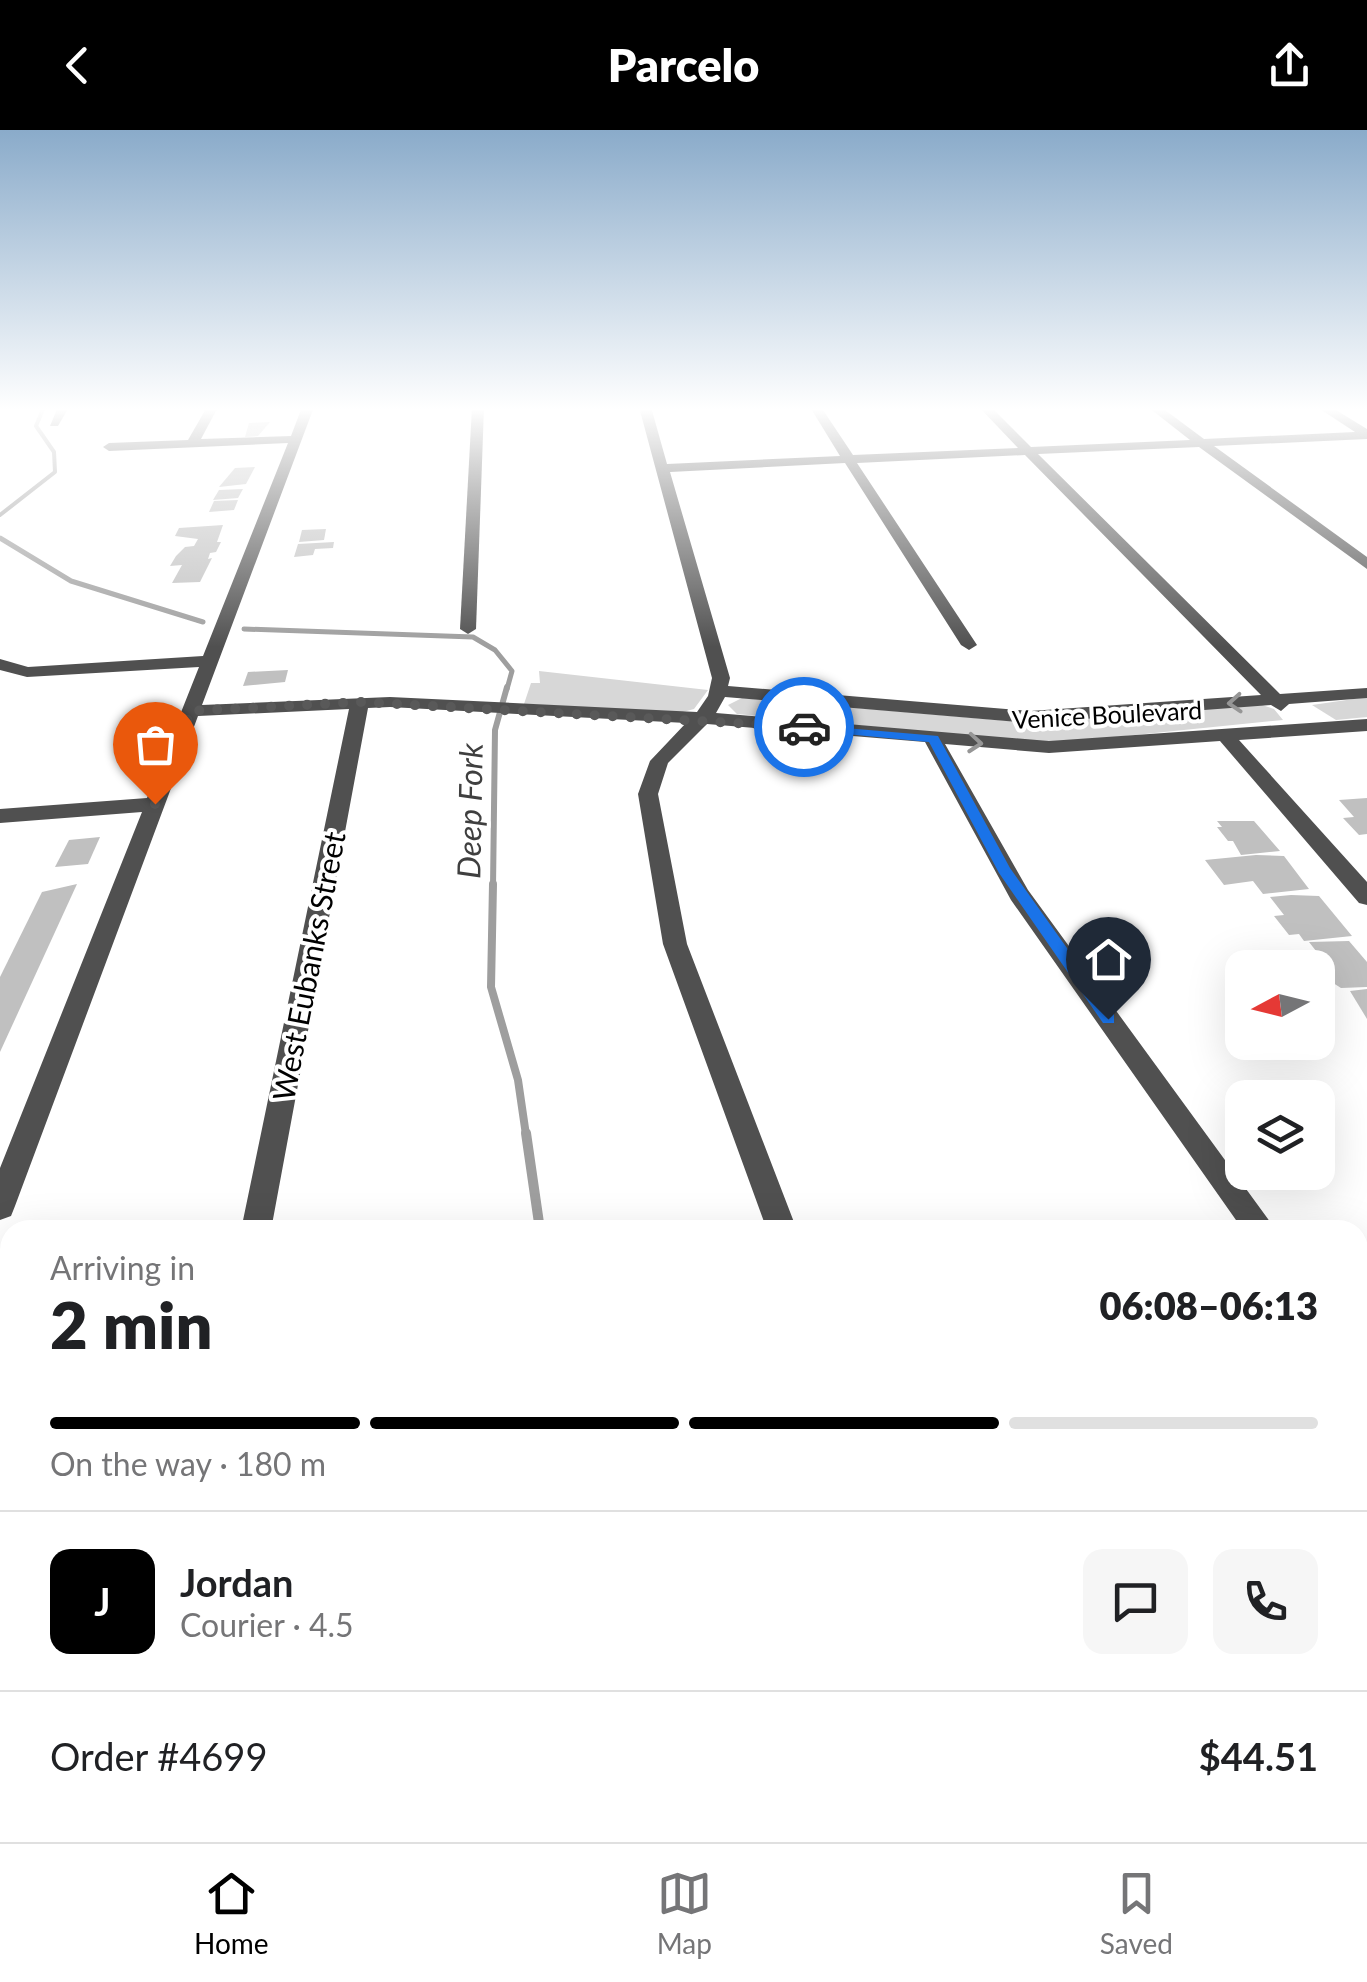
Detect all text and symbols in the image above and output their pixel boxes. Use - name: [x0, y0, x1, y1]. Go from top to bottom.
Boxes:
- icon: back: [50, 38, 105, 93]
- text: Parcelo: [608, 38, 759, 92]
- icon: share: [1262, 38, 1317, 93]
- courier: [754, 677, 854, 777]
- one-way arrow: [1226, 692, 1242, 713]
- street label: Venice Boulevard: [1011, 694, 1203, 734]
- icon: car: [777, 700, 832, 755]
- pin: [113, 702, 198, 805]
- icon: bag: [128, 717, 183, 772]
- one-way arrow: [967, 731, 983, 753]
- water label: Deep Fork: [448, 742, 490, 879]
- street label: West Eubanks Street: [264, 828, 352, 1104]
- pin: [1066, 917, 1151, 1020]
- icon: home: [1081, 932, 1136, 987]
- north arrow: [1225, 950, 1335, 1060]
- map controls: [1225, 950, 1335, 1190]
- button: layers: [1225, 1080, 1335, 1190]
- text: Arriving in: [50, 1248, 195, 1287]
- text: 06:08–06:13: [1099, 1282, 1318, 1328]
- text: 2 min: [50, 1285, 212, 1363]
- text: On the way · 180 m: [50, 1444, 326, 1483]
- button: chat: [1083, 1549, 1188, 1654]
- button: phone: [1213, 1549, 1318, 1654]
- text: Jordan: [180, 1559, 293, 1605]
- text: J: [94, 1578, 111, 1624]
- text: Courier · 4.5: [180, 1605, 354, 1644]
- text: Order #4699: [50, 1733, 267, 1779]
- text: $44.51: [1199, 1733, 1318, 1779]
- tab: Home: [194, 1866, 269, 1960]
- tab: Map: [657, 1866, 712, 1960]
- tab: Saved: [1100, 1866, 1173, 1960]

